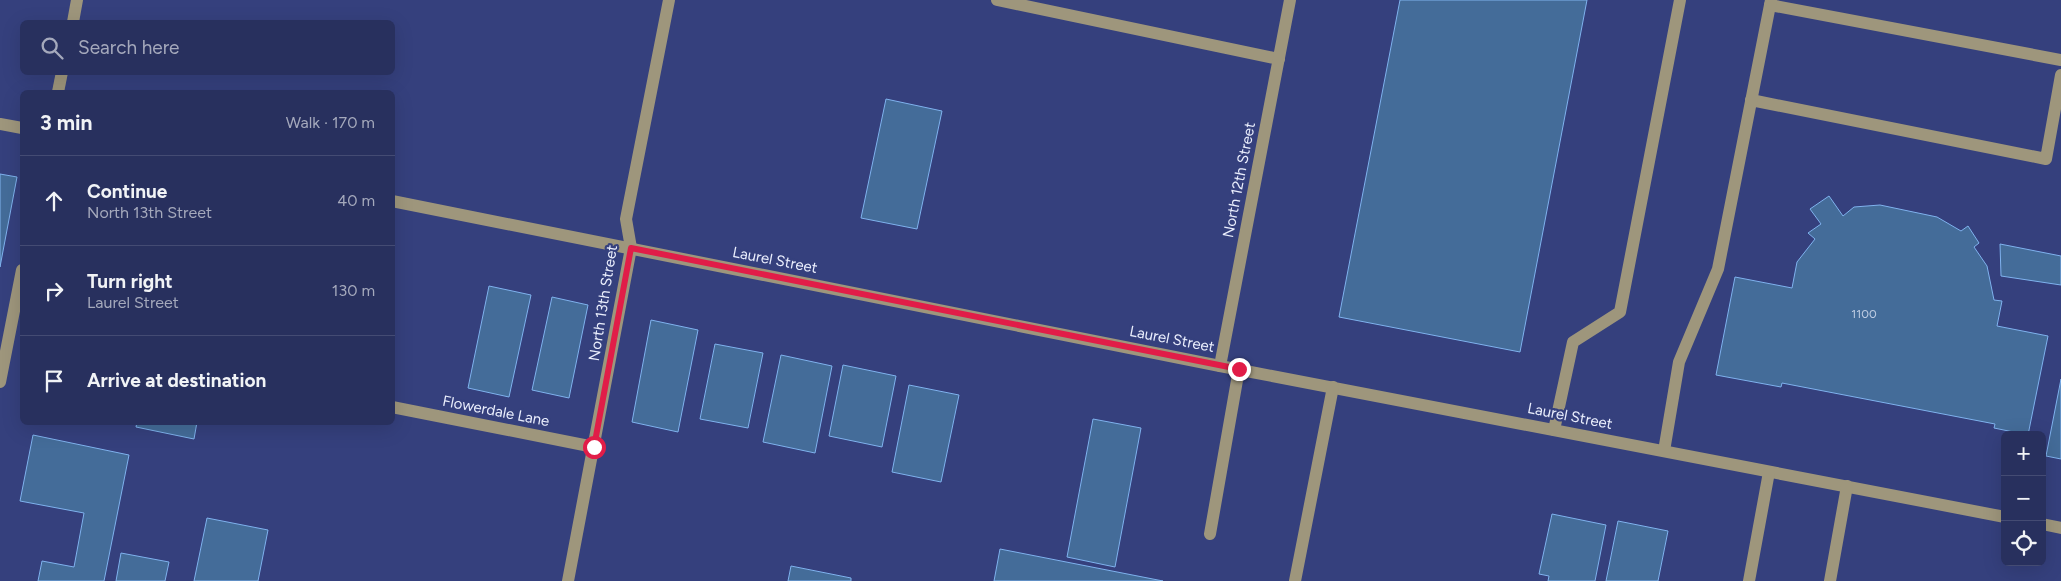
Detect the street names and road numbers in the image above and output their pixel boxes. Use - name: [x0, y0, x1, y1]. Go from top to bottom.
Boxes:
- street label: North 12th Street: [1219, 120, 1259, 239]
- street label: North 13th Street: [585, 243, 621, 362]
- street label: Laurel Street: [731, 243, 819, 277]
- street label: Laurel Street: [1128, 322, 1216, 356]
- street label: Flowerdale Lane: [441, 392, 551, 430]
- street label: Laurel Street: [1526, 399, 1614, 433]

